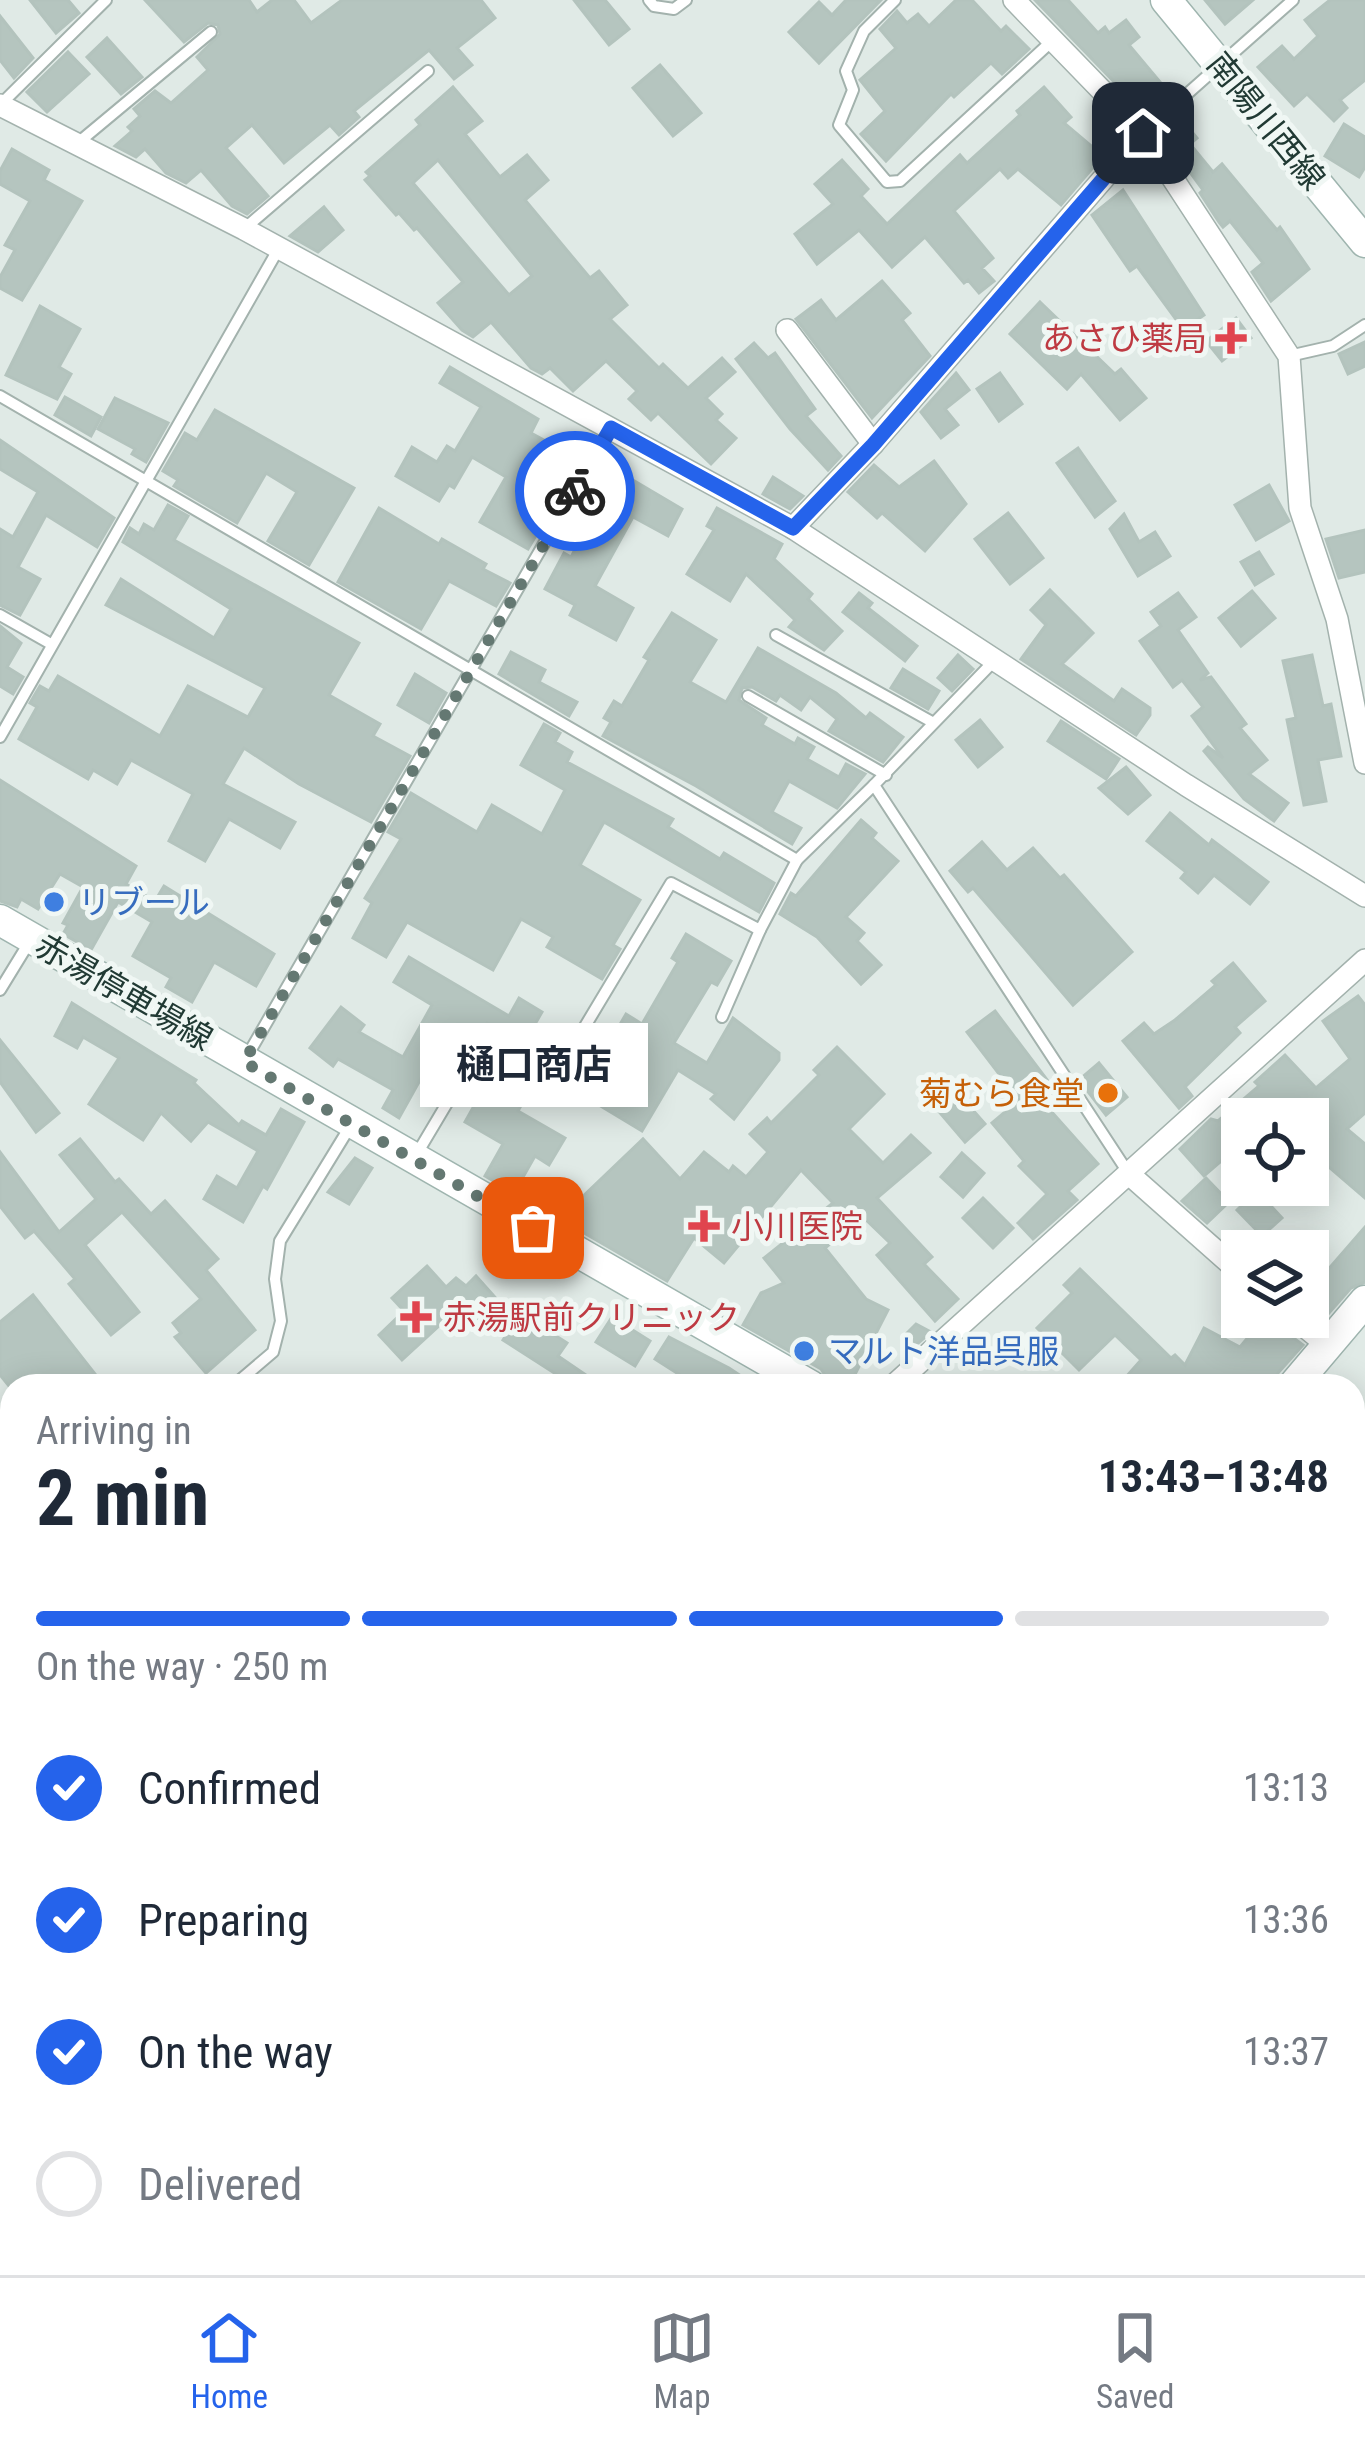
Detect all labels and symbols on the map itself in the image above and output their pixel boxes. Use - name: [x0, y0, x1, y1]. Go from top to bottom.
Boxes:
- street label: 南陽川西線: [1199, 45, 1333, 197]
- pin: [1092, 82, 1194, 184]
- place label: あさひ薬局: [1042, 319, 1207, 358]
- marker: あさひ薬局: [1218, 325, 1244, 351]
- courier: [515, 431, 635, 551]
- place label: リブール: [78, 883, 210, 922]
- marker: リブール: [41, 889, 67, 915]
- street label: 赤湯停車場線: [29, 926, 219, 1058]
- callout: 樋口商店: [419, 1024, 647, 1108]
- place label: 菊むら食堂: [919, 1074, 1084, 1113]
- marker: 菊むら食堂: [1095, 1080, 1121, 1106]
- pin: [482, 1177, 584, 1279]
- place label: 小川医院: [731, 1207, 863, 1246]
- marker: 小川医院: [688, 1210, 720, 1242]
- place label: 赤湯駅前クリニック: [443, 1298, 740, 1337]
- marker: 赤湯駅前クリニック: [400, 1301, 432, 1333]
- place label: マルト洋品呉服: [828, 1332, 1059, 1371]
- marker: マルト洋品呉服: [791, 1338, 817, 1364]

